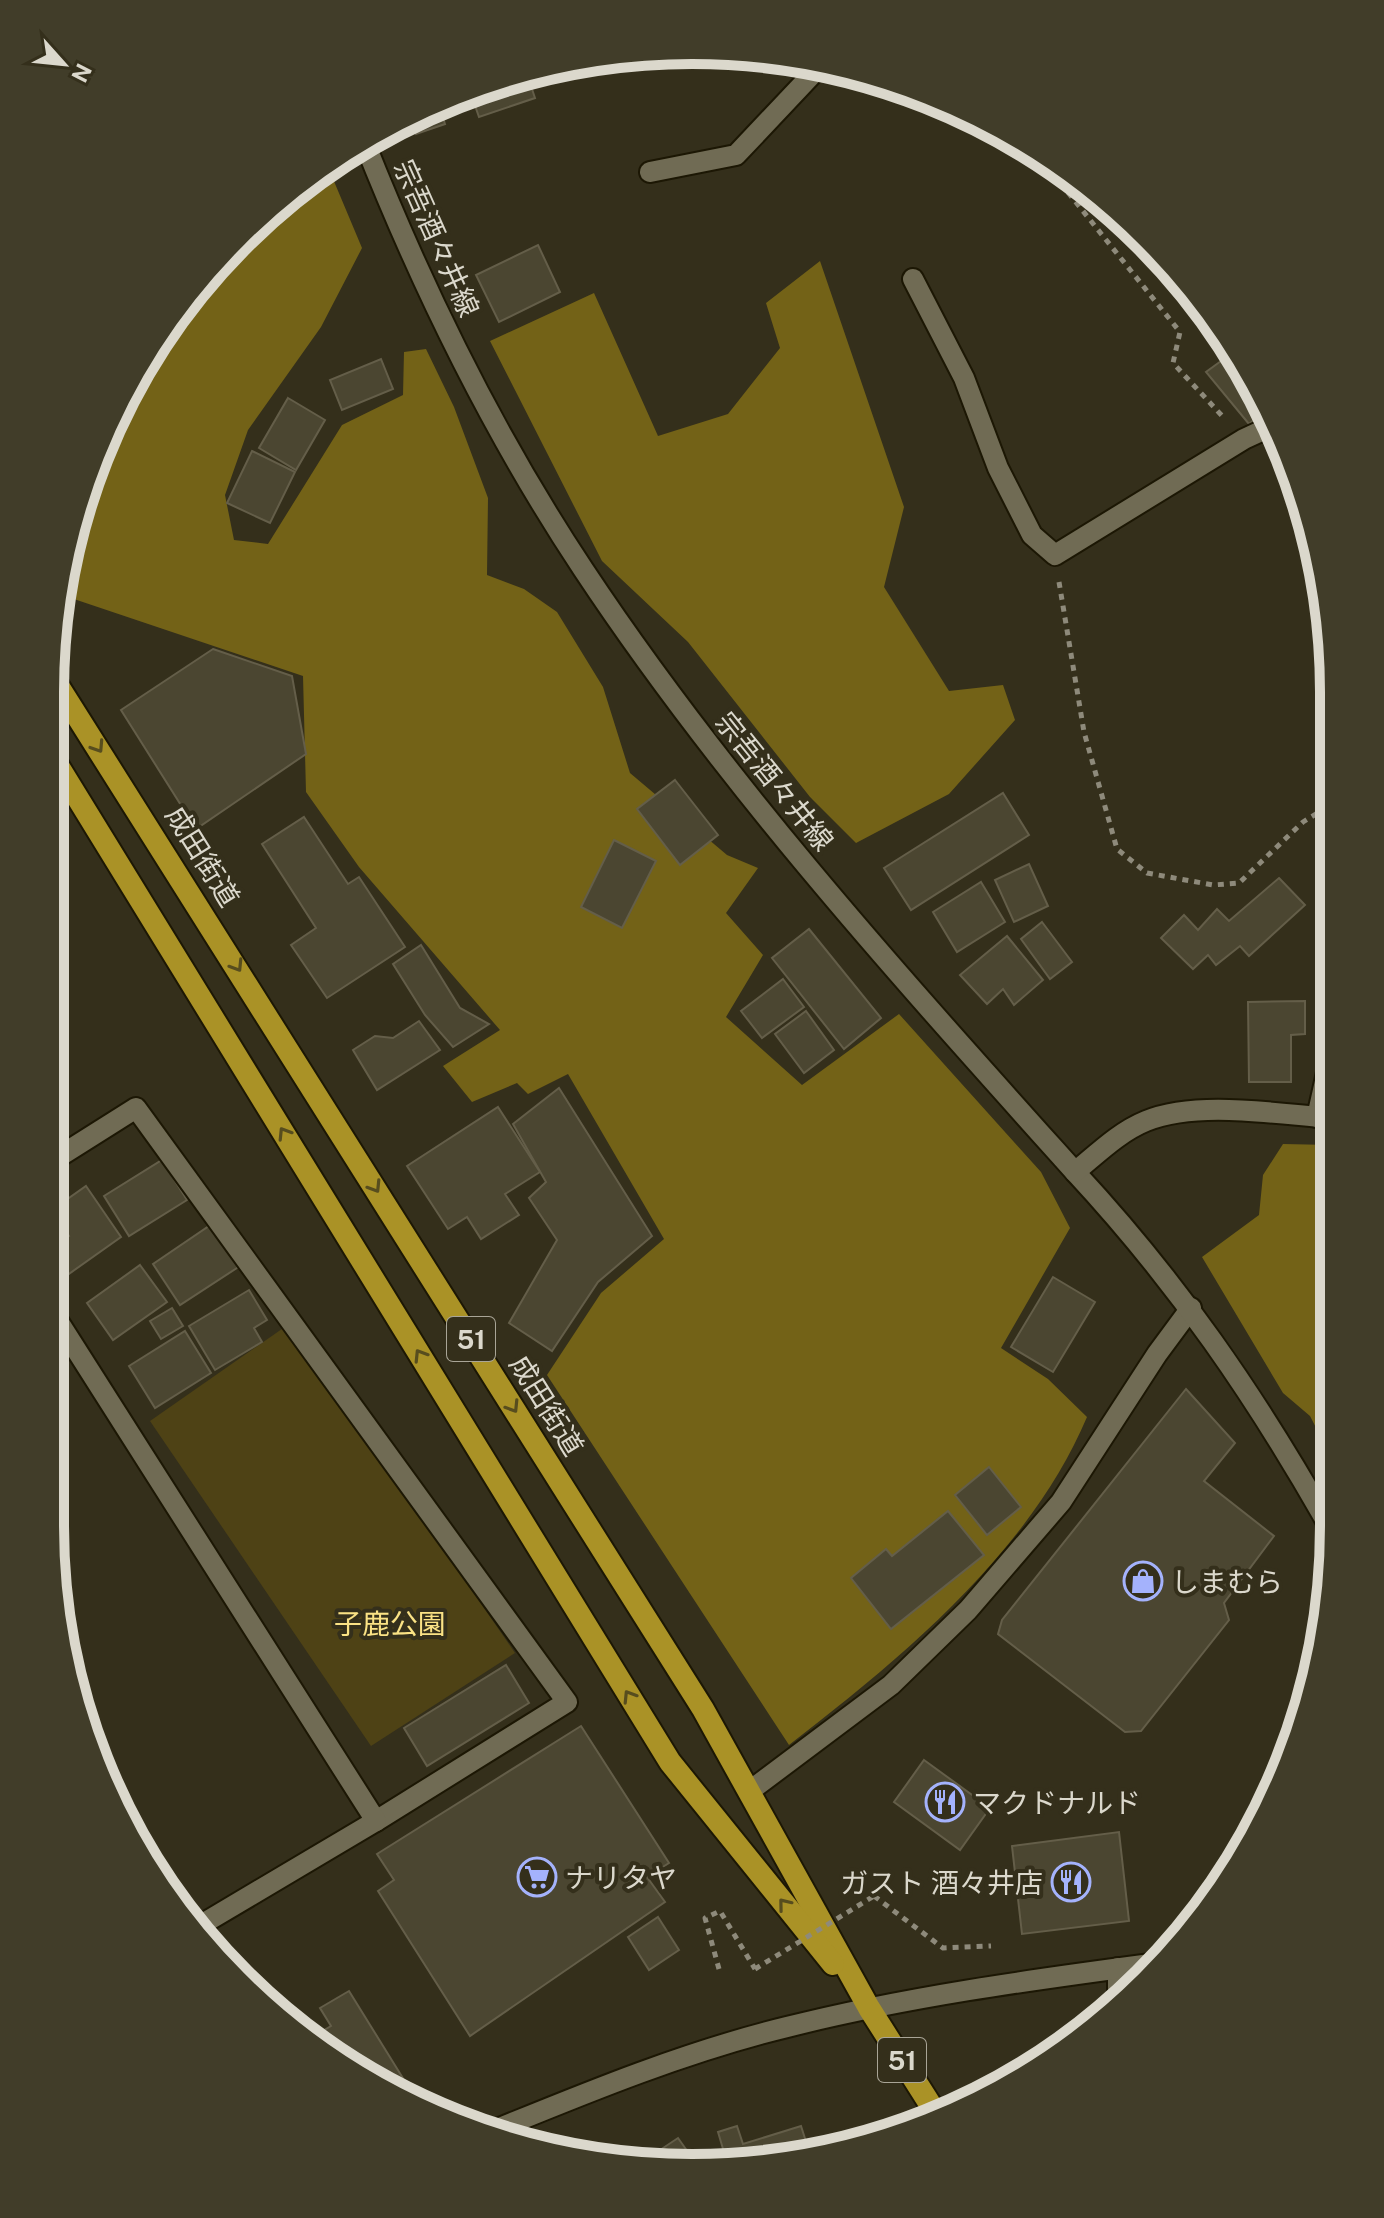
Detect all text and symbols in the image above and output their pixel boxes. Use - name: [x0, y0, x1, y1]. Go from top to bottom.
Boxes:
- north arrow: [24, 24, 104, 104]
- text: N: [66, 60, 97, 87]
- street label: 宗吾酒々井線: [388, 155, 486, 321]
- street label: 宗吾酒々井線: [709, 705, 841, 857]
- one-way arrow: [88, 738, 103, 752]
- street label: 成田街道: [159, 800, 247, 912]
- one-way arrow: [227, 957, 242, 972]
- one-way arrow: [278, 1127, 294, 1142]
- one-way arrow: [365, 1178, 380, 1192]
- road number: 51: [447, 1317, 495, 1361]
- one-way arrow: [414, 1349, 430, 1364]
- street label: 成田街道: [503, 1349, 591, 1461]
- one-way arrow: [503, 1398, 519, 1413]
- shop icon: しまむら: [1122, 1560, 1164, 1602]
- place label: しまむら: [1171, 1565, 1283, 1598]
- park label: 子鹿公園: [334, 1607, 446, 1640]
- one-way arrow: [624, 1690, 639, 1705]
- restaurant icon: マクドナルド: [924, 1781, 966, 1823]
- place label: マクドナルド: [973, 1786, 1141, 1819]
- supermarket icon: ナリタヤ: [516, 1856, 558, 1898]
- place label: ナリタヤ: [565, 1861, 677, 1894]
- restaurant icon: ガスト 酒々井店: [1050, 1861, 1092, 1903]
- place label: ガスト 酒々井店: [840, 1866, 1043, 1899]
- one-way arrow: [780, 1898, 794, 1913]
- road number: 51: [878, 2038, 926, 2082]

